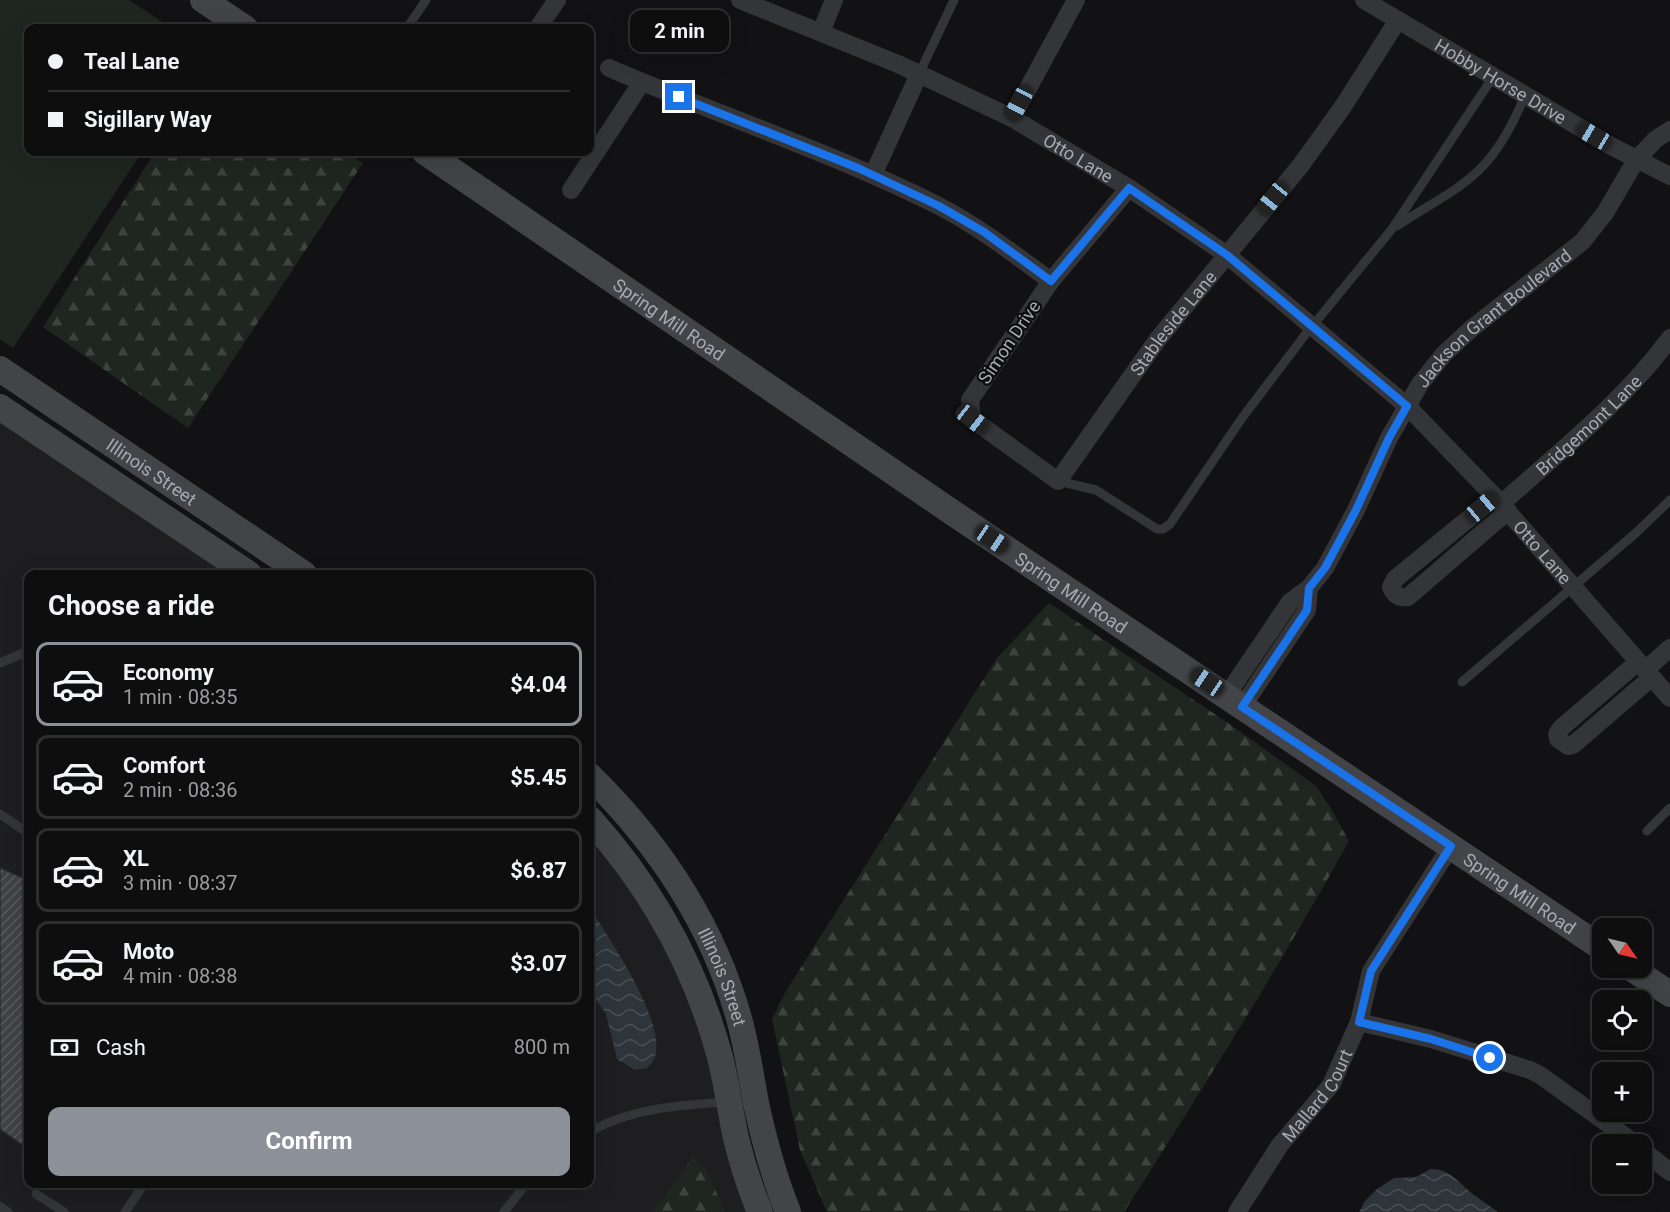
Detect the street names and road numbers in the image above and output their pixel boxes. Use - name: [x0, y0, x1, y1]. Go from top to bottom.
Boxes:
- street label: Hobby Horse Drive: [1431, 34, 1570, 128]
- street label: Otto Lane: [1040, 129, 1117, 187]
- street label: Jackson Grant Boulevard: [1411, 244, 1575, 391]
- street label: Stableside Lane: [1125, 266, 1220, 379]
- street label: Spring Mill Road: [610, 274, 729, 365]
- street label: Simon Drive: [973, 296, 1045, 388]
- street label: Bridgemont Lane: [1531, 370, 1645, 479]
- street label: Illinois Street: [103, 434, 201, 509]
- street label: Otto Lane: [1509, 516, 1576, 588]
- street label: Spring Mill Road: [1011, 547, 1131, 637]
- street label: Spring Mill Road: [1460, 848, 1580, 938]
- street label: Illinois Street: [694, 924, 751, 1028]
- street label: Mallard Court: [1277, 1046, 1356, 1146]

